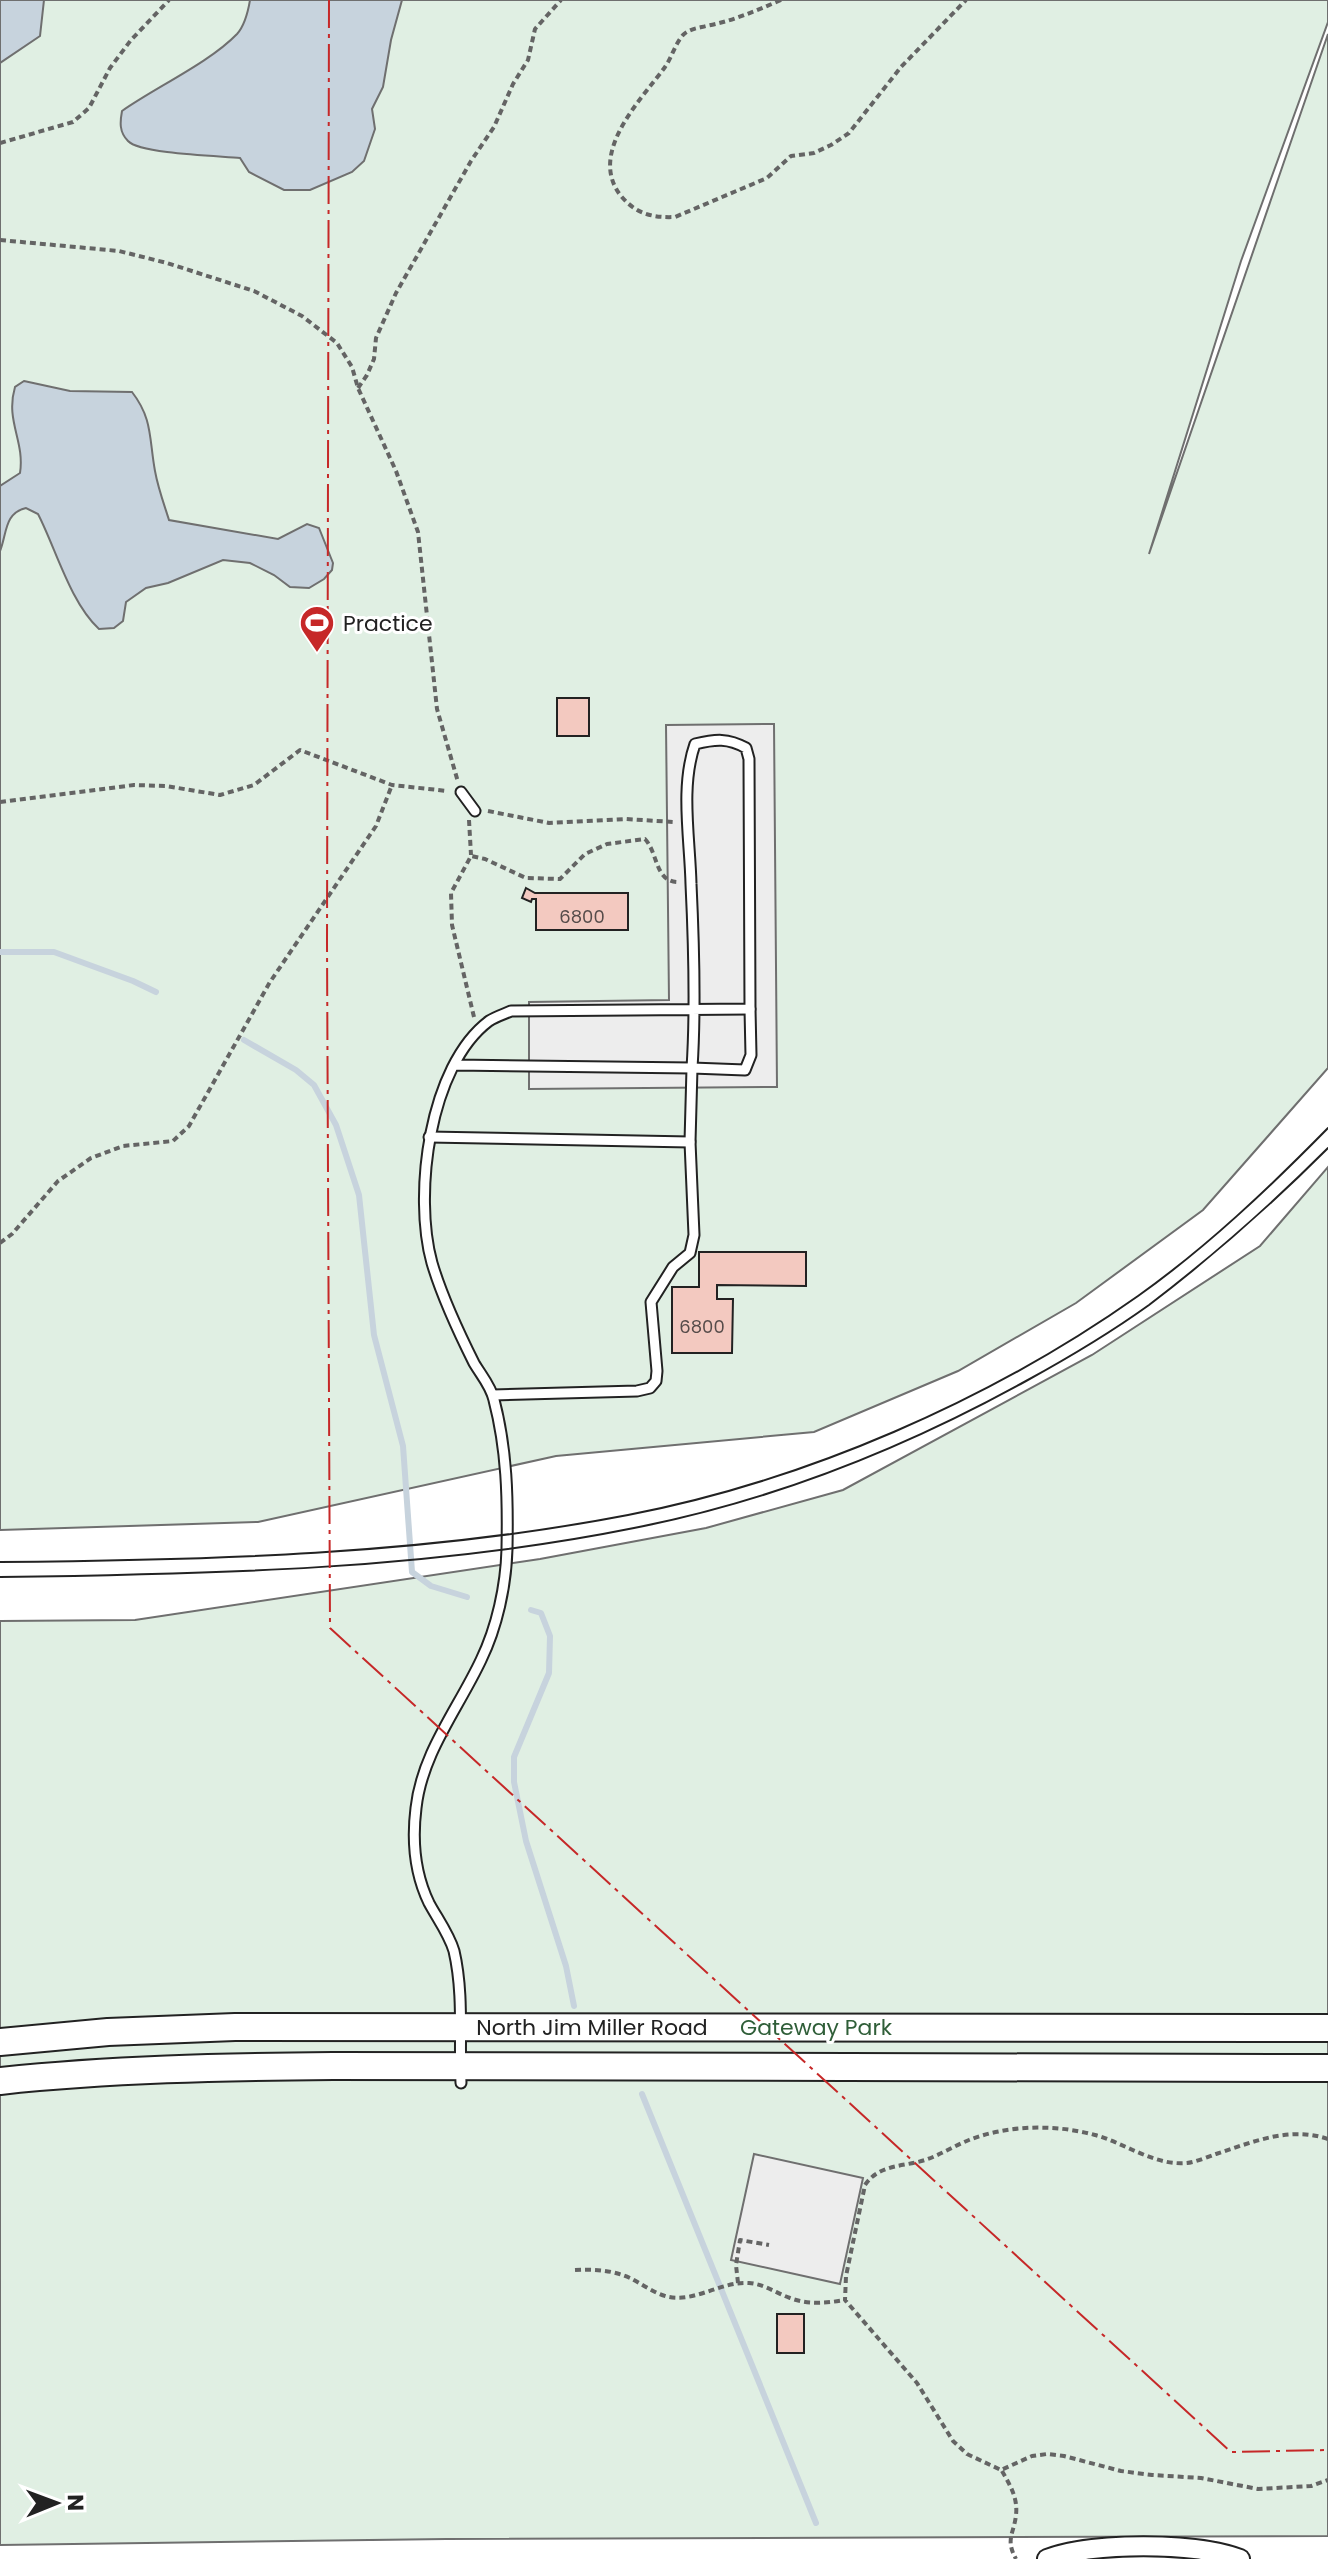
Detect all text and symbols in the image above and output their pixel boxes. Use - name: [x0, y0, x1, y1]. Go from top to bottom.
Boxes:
- sports icon: Practice: [298, 604, 336, 654]
- place label: Practice: [343, 608, 433, 639]
- house number: 6800: [559, 904, 605, 929]
- house number: 6800: [679, 1314, 725, 1339]
- street label: North Jim Miller Road: [476, 2012, 708, 2043]
- park label: Gateway Park: [740, 2012, 893, 2043]
- north arrow: [16, 2463, 96, 2543]
- text: N: [60, 2494, 91, 2511]

